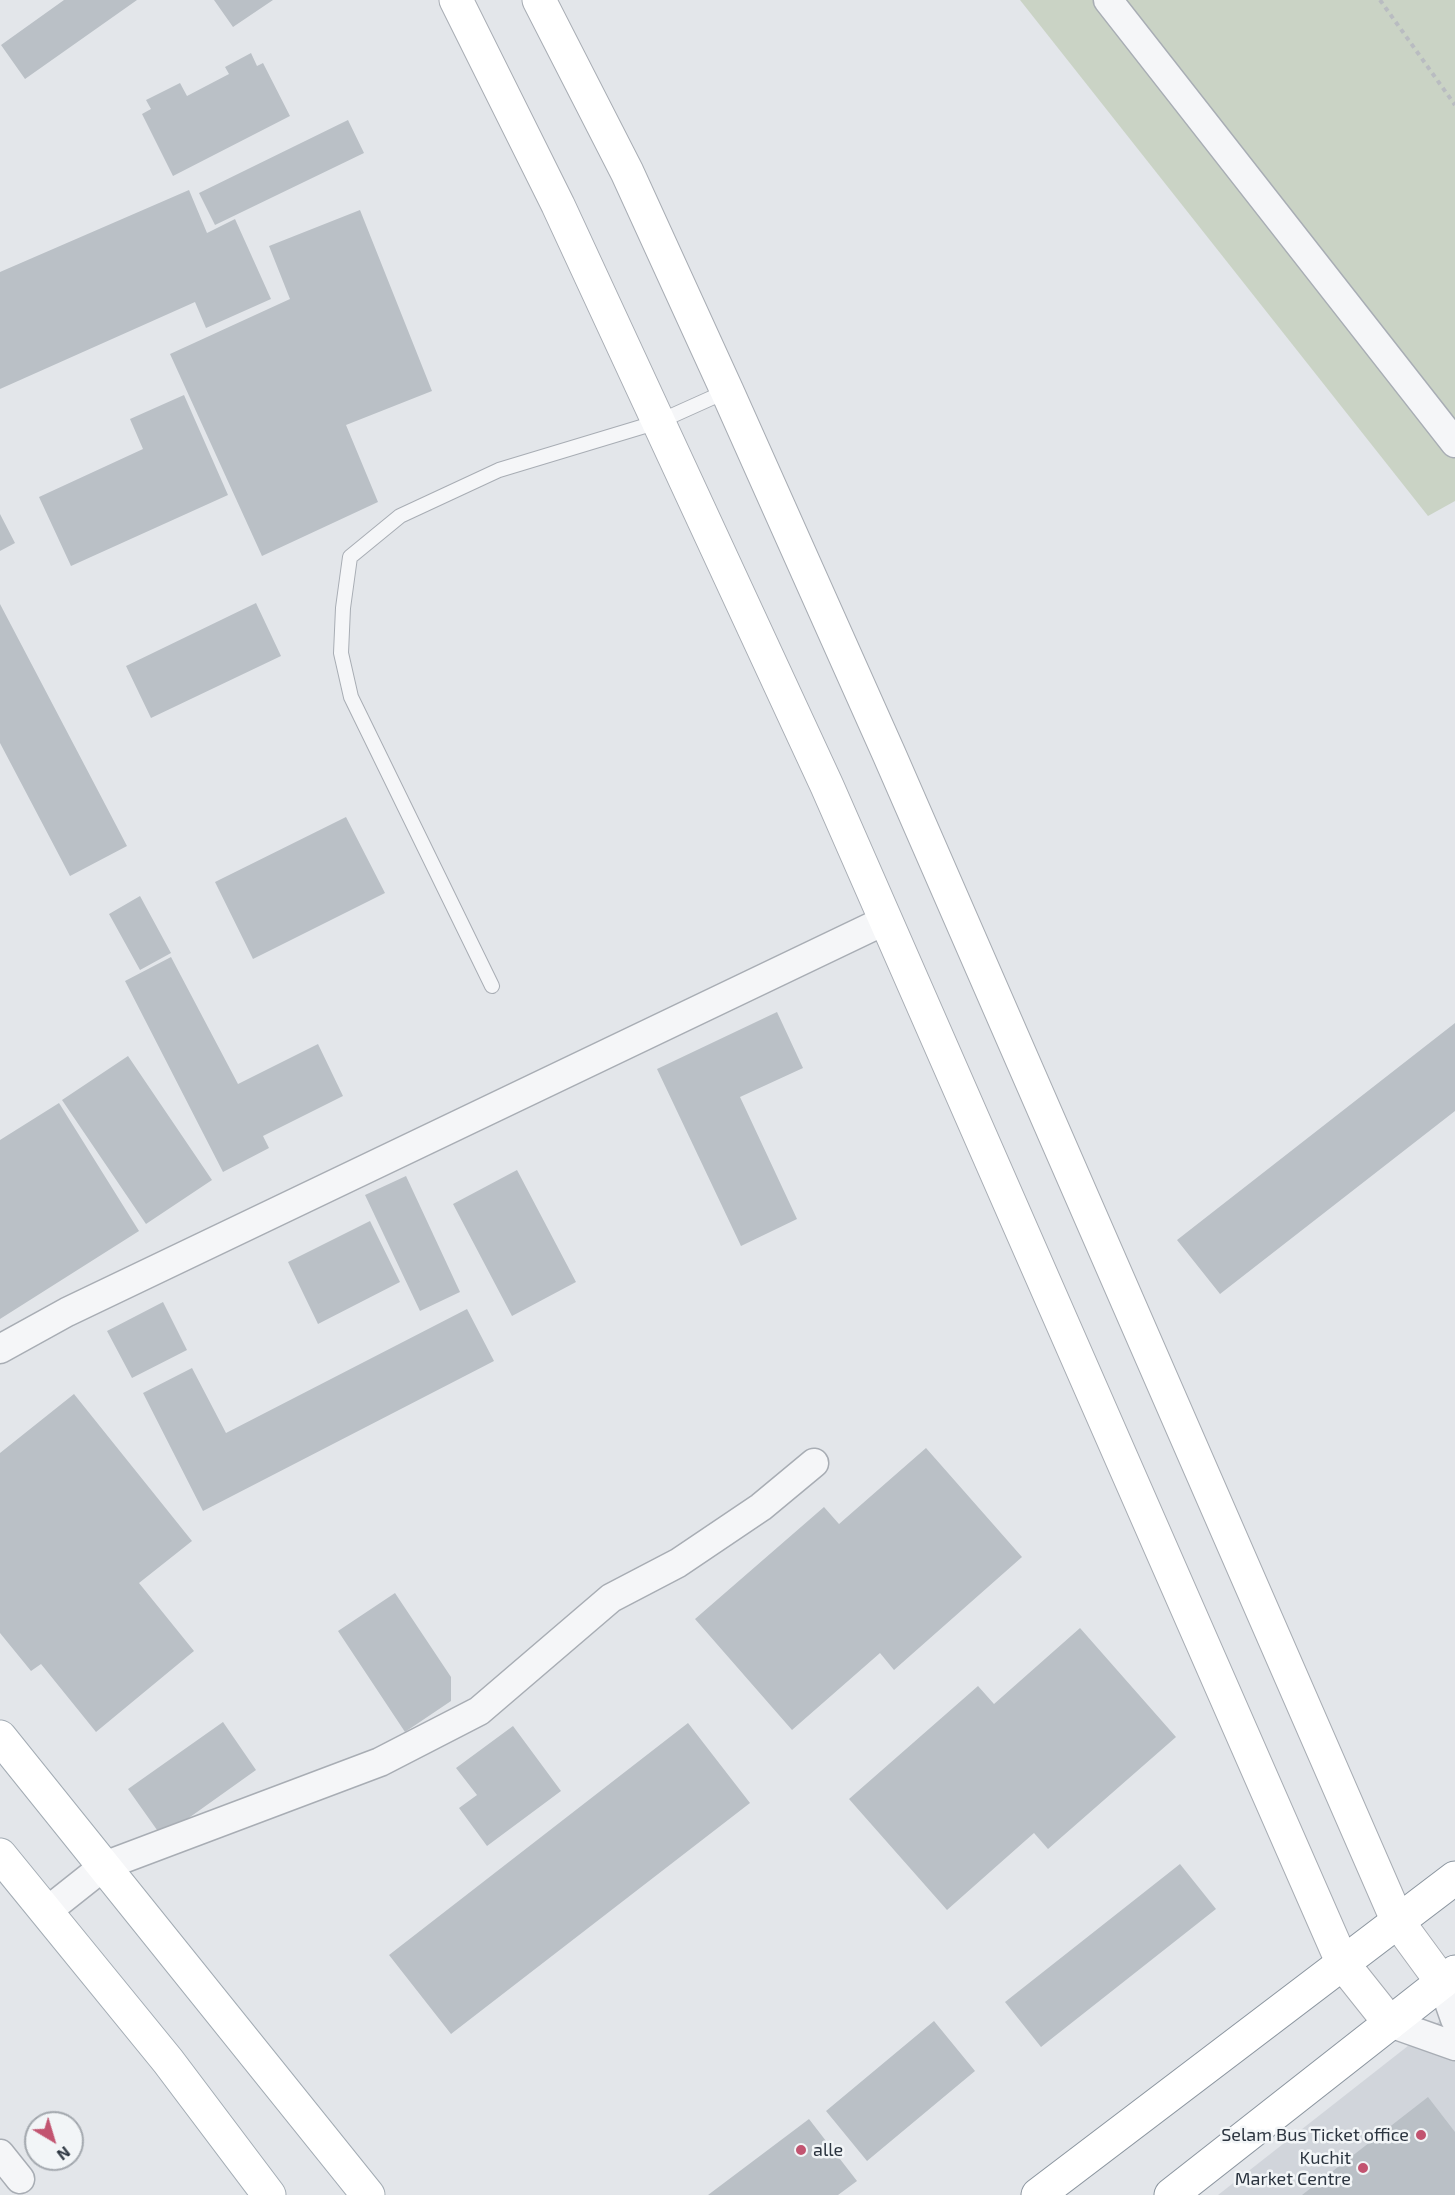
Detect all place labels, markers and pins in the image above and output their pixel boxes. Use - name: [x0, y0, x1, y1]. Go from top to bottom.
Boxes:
- place label: Selam Bus Ticket office: [1221, 2124, 1409, 2146]
- marker: Selam Bus Ticket office: [1414, 2128, 1428, 2142]
- place label: alle: [813, 2139, 843, 2161]
- marker: alle: [794, 2143, 808, 2157]
- place label: Kuchit Market Centre: [1235, 2147, 1351, 2190]
- marker: Kuchit Market Centre: [1356, 2161, 1370, 2175]

